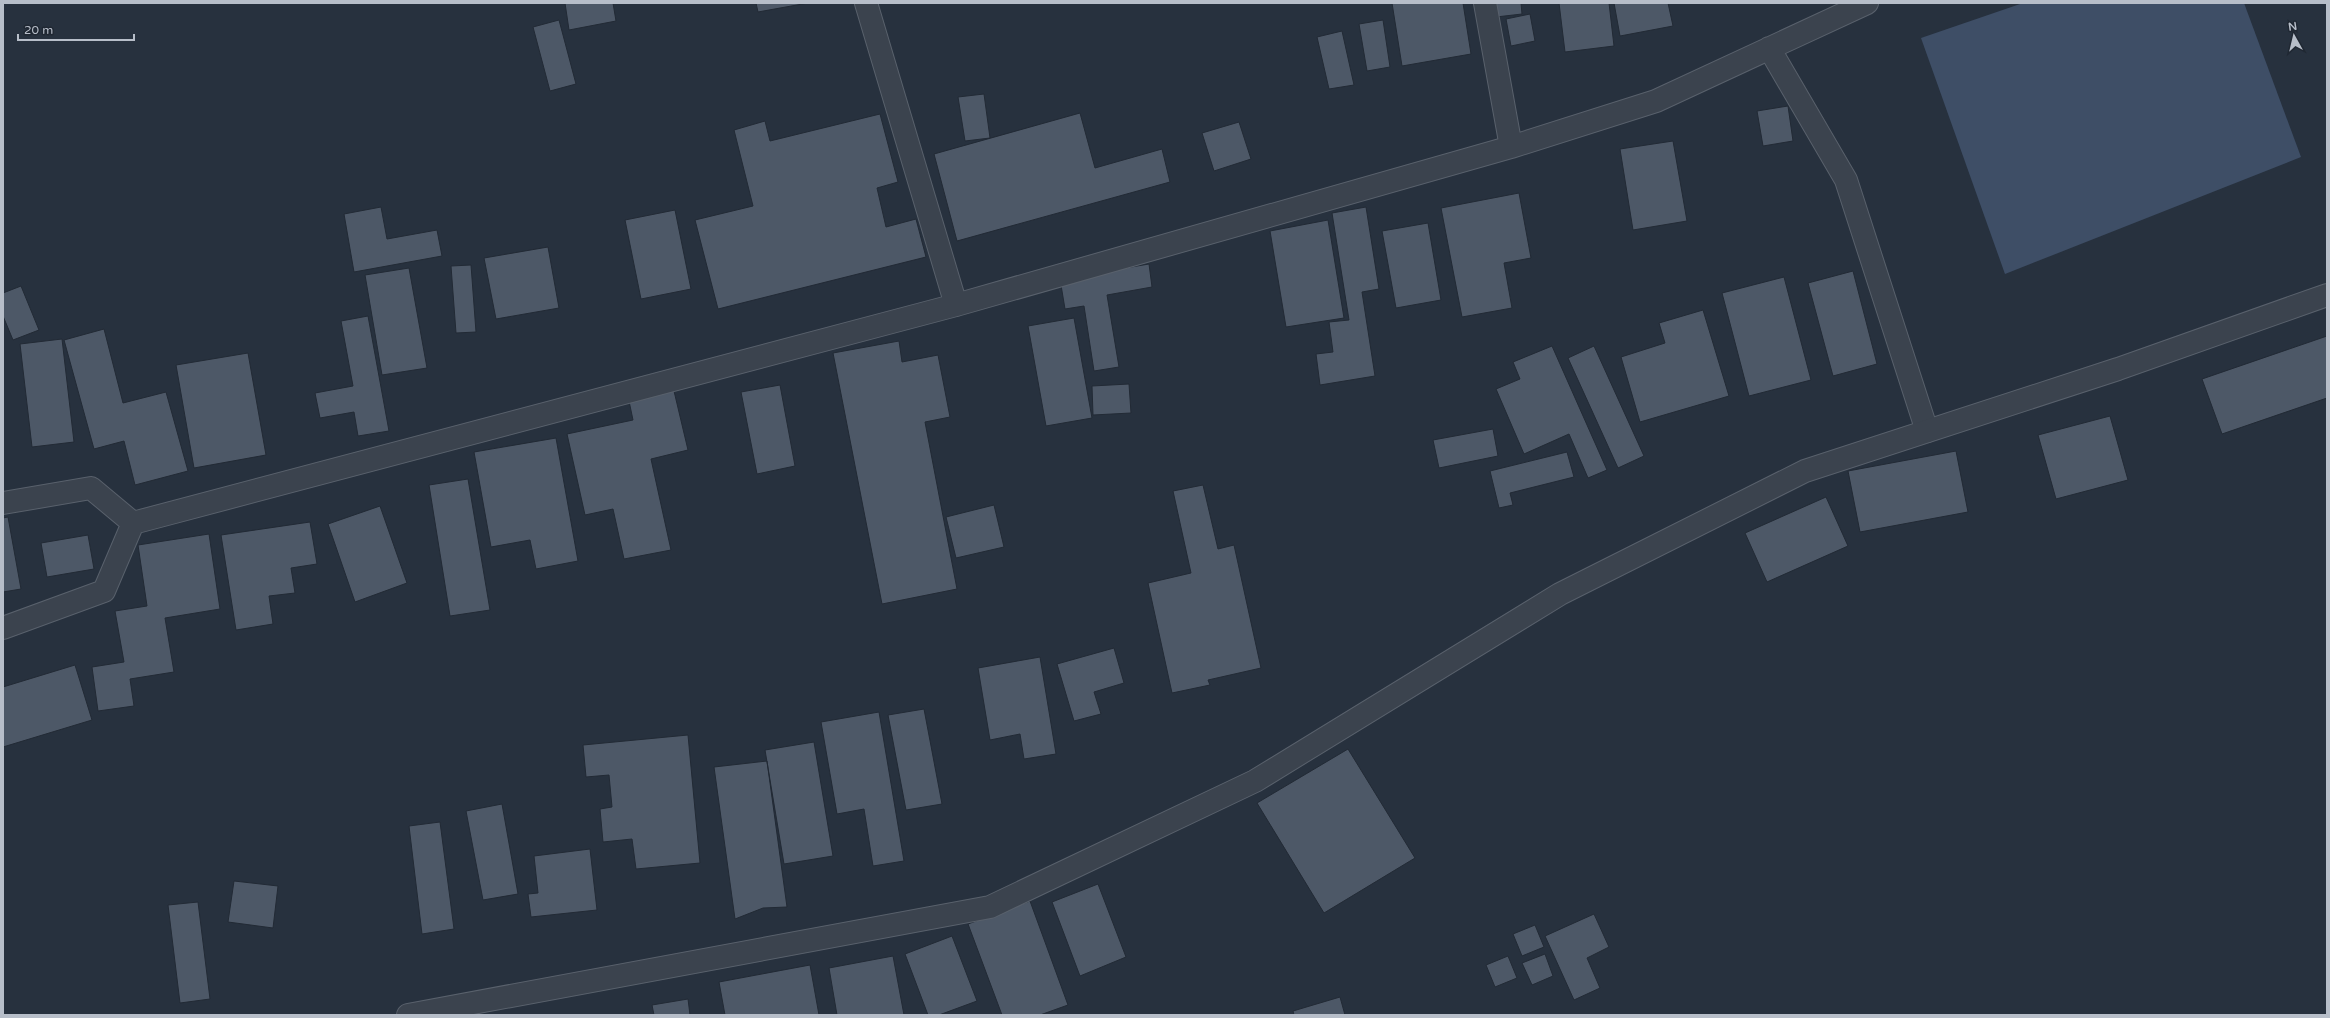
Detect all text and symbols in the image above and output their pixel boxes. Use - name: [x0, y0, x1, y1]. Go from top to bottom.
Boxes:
- scale bar: [18, 16, 134, 42]
- north arrow: [2274, 16, 2314, 56]
- text: N: [2287, 20, 2298, 34]
- text: 20 m: [24, 23, 53, 37]

